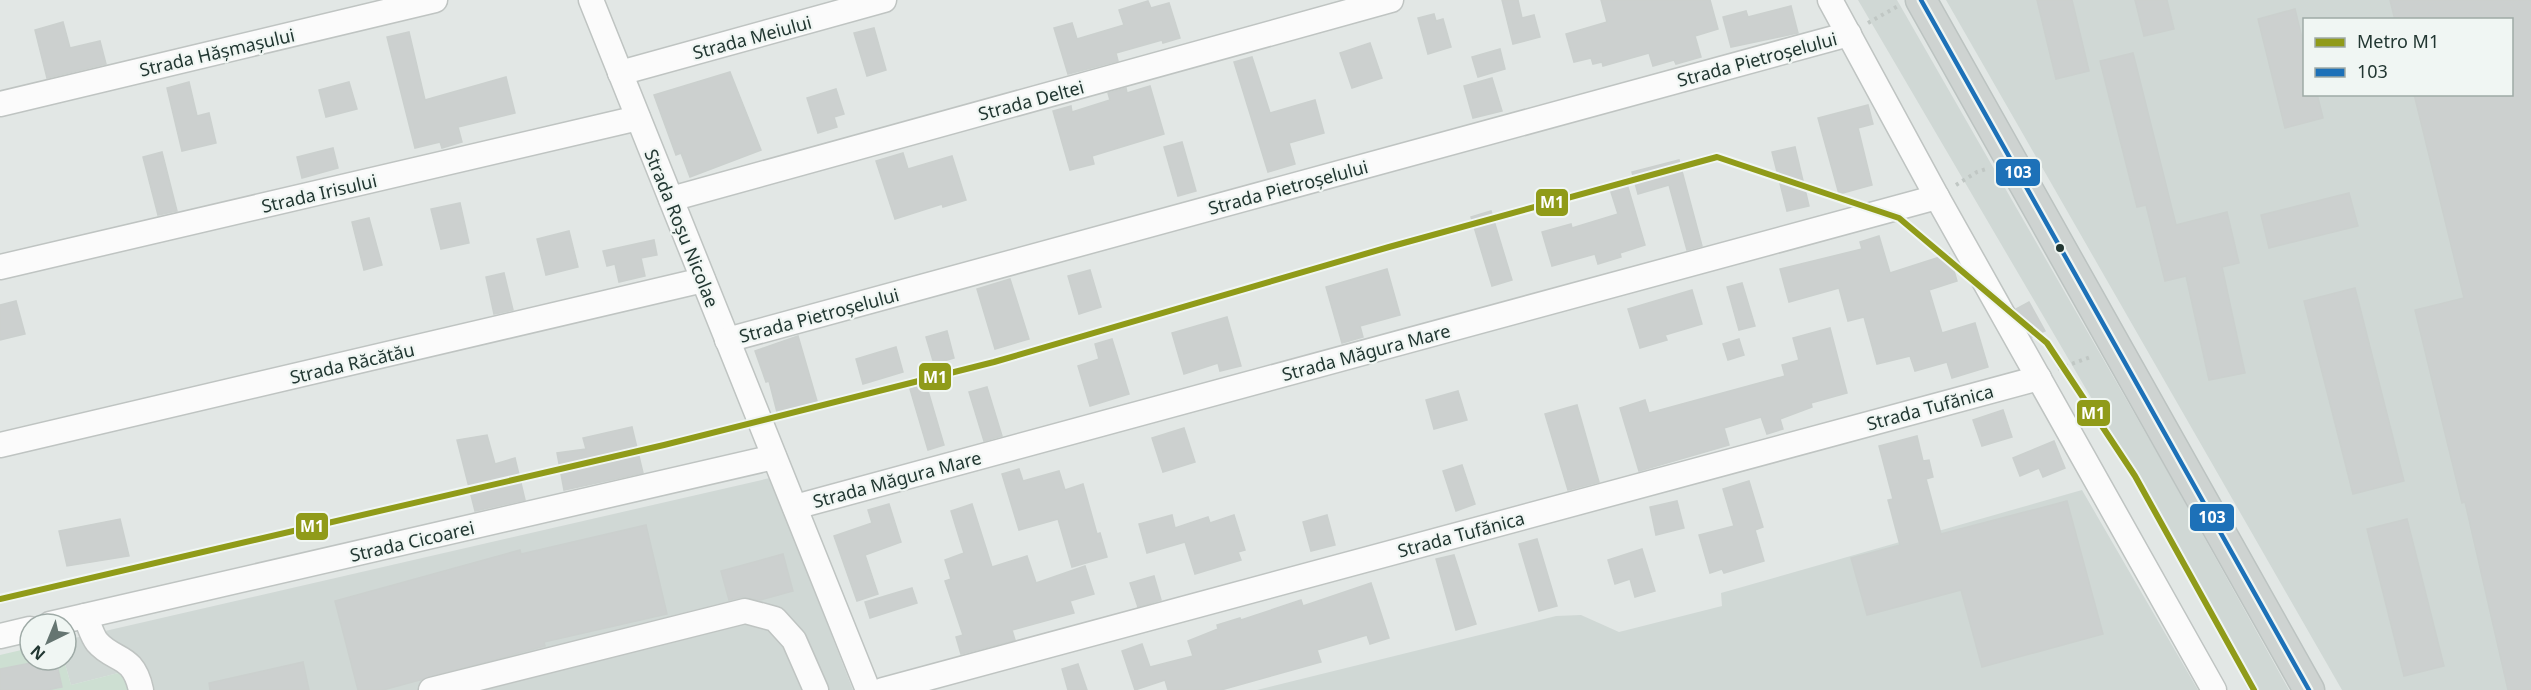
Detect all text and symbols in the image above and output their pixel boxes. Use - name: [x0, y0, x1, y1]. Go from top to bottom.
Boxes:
- street label: Strada Meiului: [690, 10, 814, 64]
- legend: [2303, 18, 2513, 96]
- street label: Strada Hășmașului: [137, 22, 297, 82]
- street label: Strada Pietroșelului: [1674, 26, 1840, 92]
- text: Metro M1: [2357, 29, 2439, 53]
- text: 103: [2357, 59, 2388, 83]
- street label: Strada Deltei: [975, 74, 1087, 126]
- street label: Strada Roșu Nicolae: [639, 145, 725, 311]
- street label: Strada Pietroșelului: [1205, 154, 1371, 220]
- line badge: 103: [1995, 158, 2041, 187]
- text: 103: [2004, 161, 2032, 183]
- street label: Strada Irisului: [259, 168, 379, 218]
- line badge: M1: [1535, 188, 1569, 217]
- text: M1: [1540, 191, 1564, 213]
- unlabelled marker: [2054, 242, 2066, 254]
- street label: Strada Pietroșelului: [736, 282, 902, 348]
- street label: Strada Măgura Mare: [1279, 318, 1453, 386]
- street label: Strada Răcătău: [287, 337, 417, 389]
- line badge: M1: [918, 362, 952, 391]
- text: M1: [923, 366, 947, 388]
- street label: Strada Tufănica: [1864, 379, 1996, 435]
- line badge: M1: [2076, 399, 2111, 427]
- text: M1: [2081, 402, 2105, 424]
- street label: Strada Măgura Mare: [810, 445, 984, 513]
- line badge: 103: [2189, 503, 2235, 532]
- street label: Strada Tufănica: [1395, 506, 1527, 562]
- text: 103: [2198, 506, 2226, 528]
- line badge: M1: [295, 512, 329, 541]
- text: M1: [300, 515, 324, 537]
- street label: Strada Cicoarei: [347, 515, 477, 567]
- north arrow: [18, 612, 78, 672]
- text: N: [26, 640, 50, 665]

